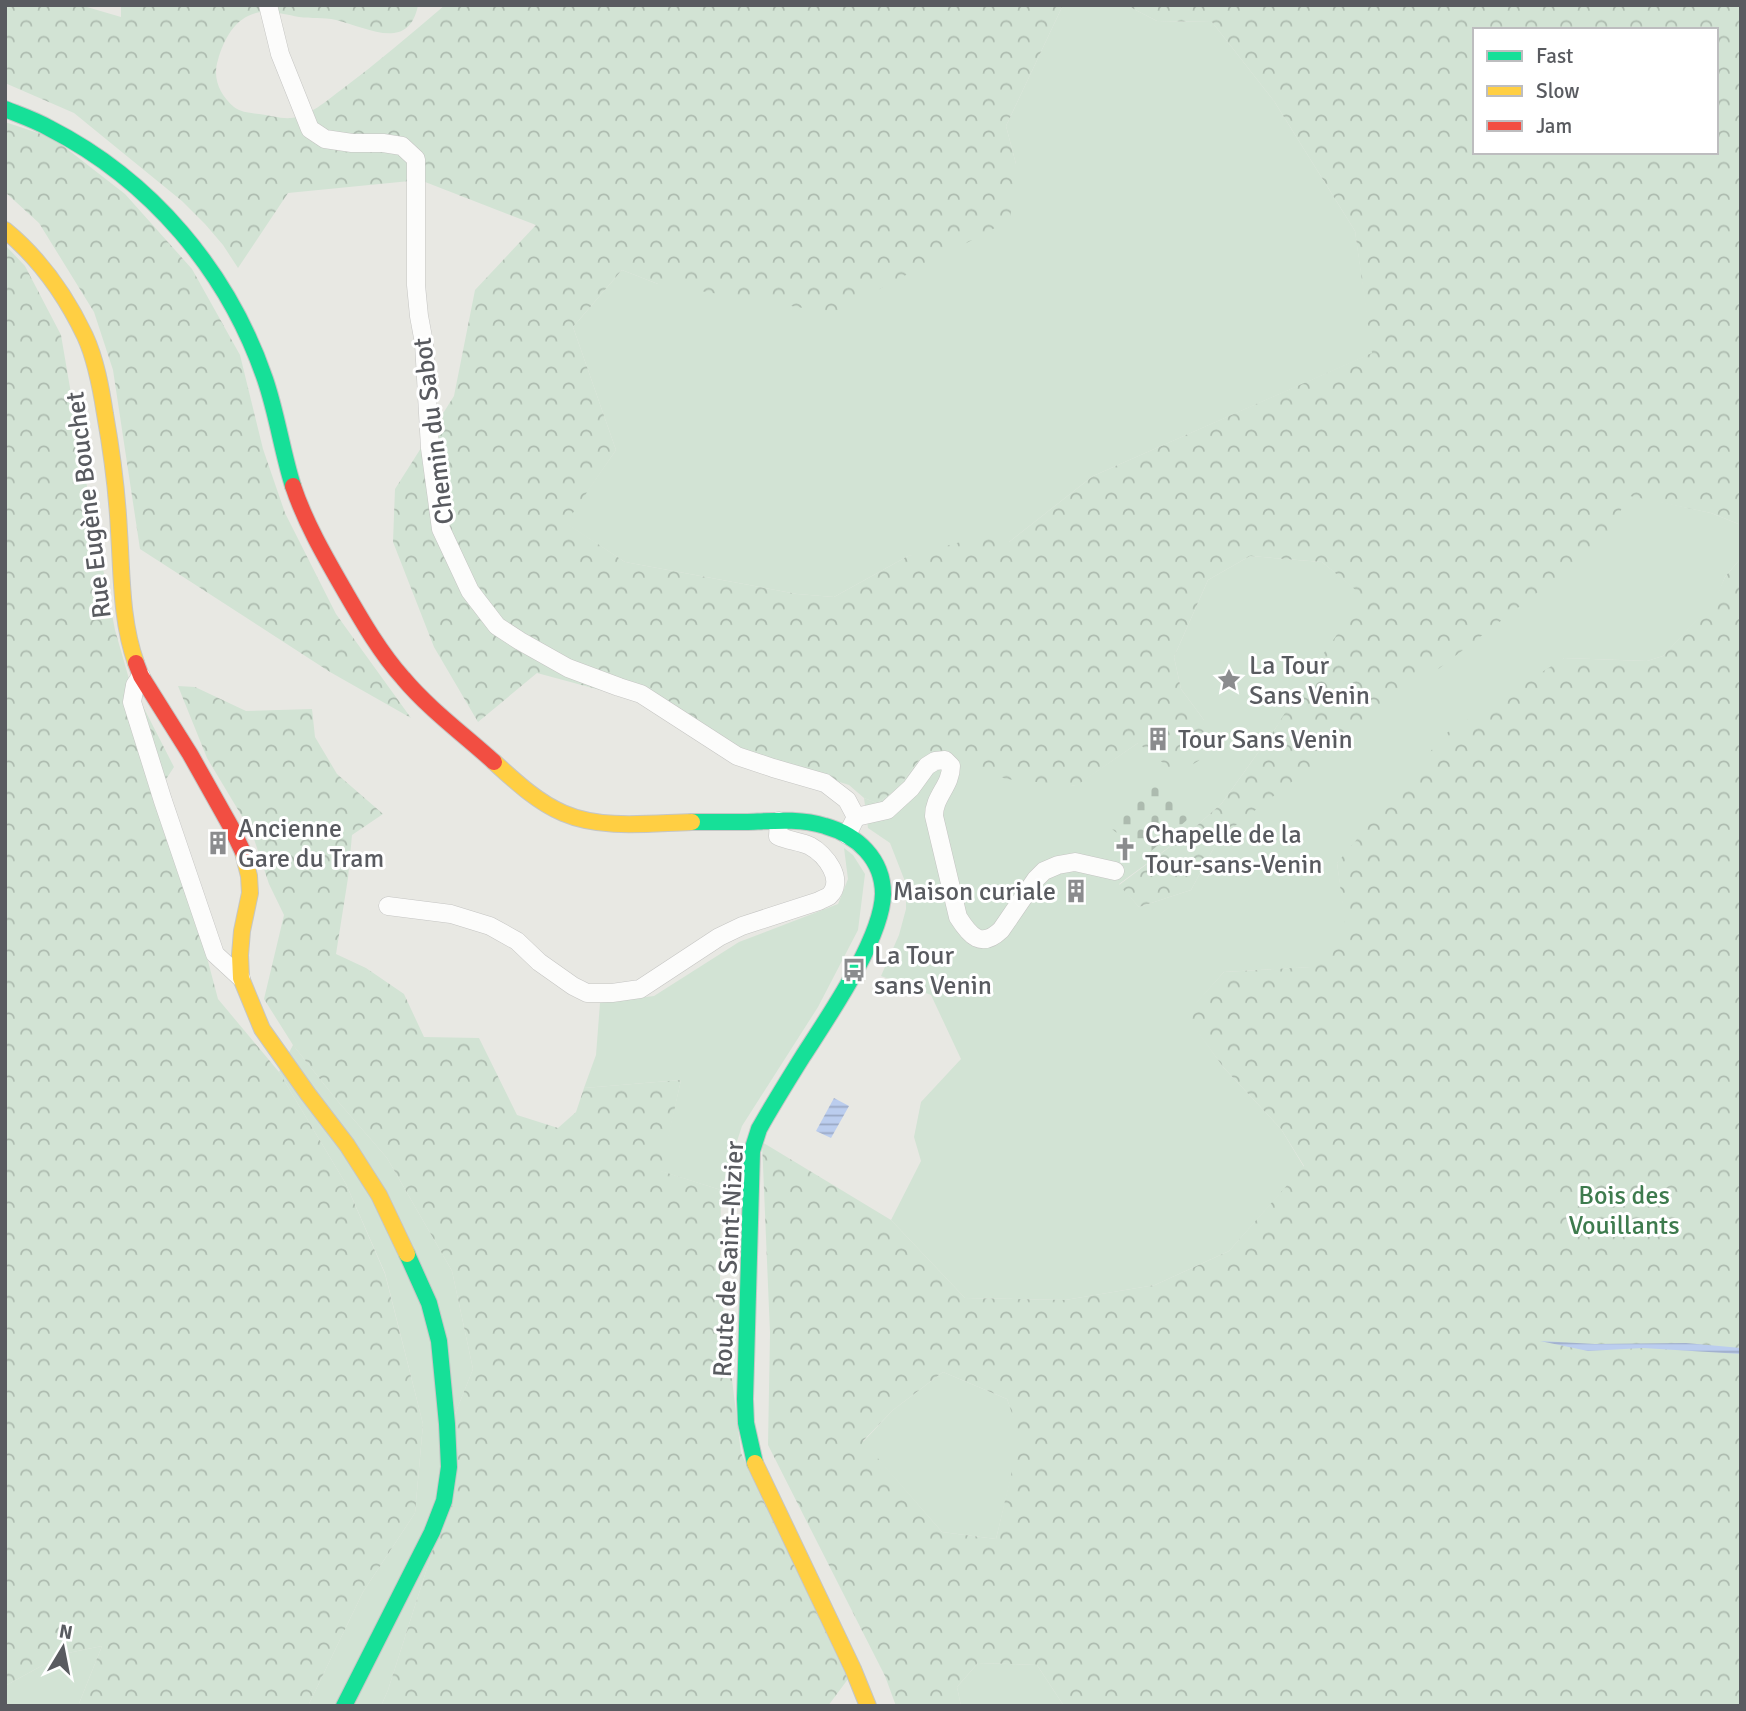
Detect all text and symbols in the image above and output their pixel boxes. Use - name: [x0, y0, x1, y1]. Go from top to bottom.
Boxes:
- legend: [1473, 28, 1718, 154]
- text: Fast: [1536, 43, 1573, 69]
- text: Slow: [1536, 78, 1580, 104]
- text: Jam: [1536, 113, 1572, 139]
- street label: Chemin du Sabot: [407, 336, 461, 526]
- street label: Rue Eugène Bouchet: [59, 390, 119, 620]
- place label: La Tour Sans Venin: [1249, 650, 1370, 712]
- place icon: La Tour Sans Venin: [1215, 666, 1243, 694]
- place label: Tour Sans Venin: [1178, 724, 1353, 756]
- building icon: Tour Sans Venin: [1144, 725, 1172, 753]
- place label: Ancienne Gare du Tram: [238, 813, 384, 875]
- place label: Chapelle de la Tour-sans-Venin: [1145, 819, 1322, 881]
- building icon: Ancienne Gare du Tram: [204, 829, 232, 857]
- church icon: Chapelle de la Tour-sans-Venin: [1111, 835, 1139, 863]
- place label: Maison curiale: [893, 876, 1056, 908]
- building icon: Maison curiale: [1062, 877, 1090, 905]
- place label: La Tour sans Venin: [874, 940, 992, 1002]
- bus stop icon: La Tour sans Venin: [840, 956, 868, 984]
- street label: Route de Saint-Nizier: [707, 1140, 751, 1378]
- park label: Bois des Vouillants: [1568, 1180, 1680, 1242]
- north arrow: [28, 1613, 98, 1683]
- text: N: [57, 1619, 74, 1645]

